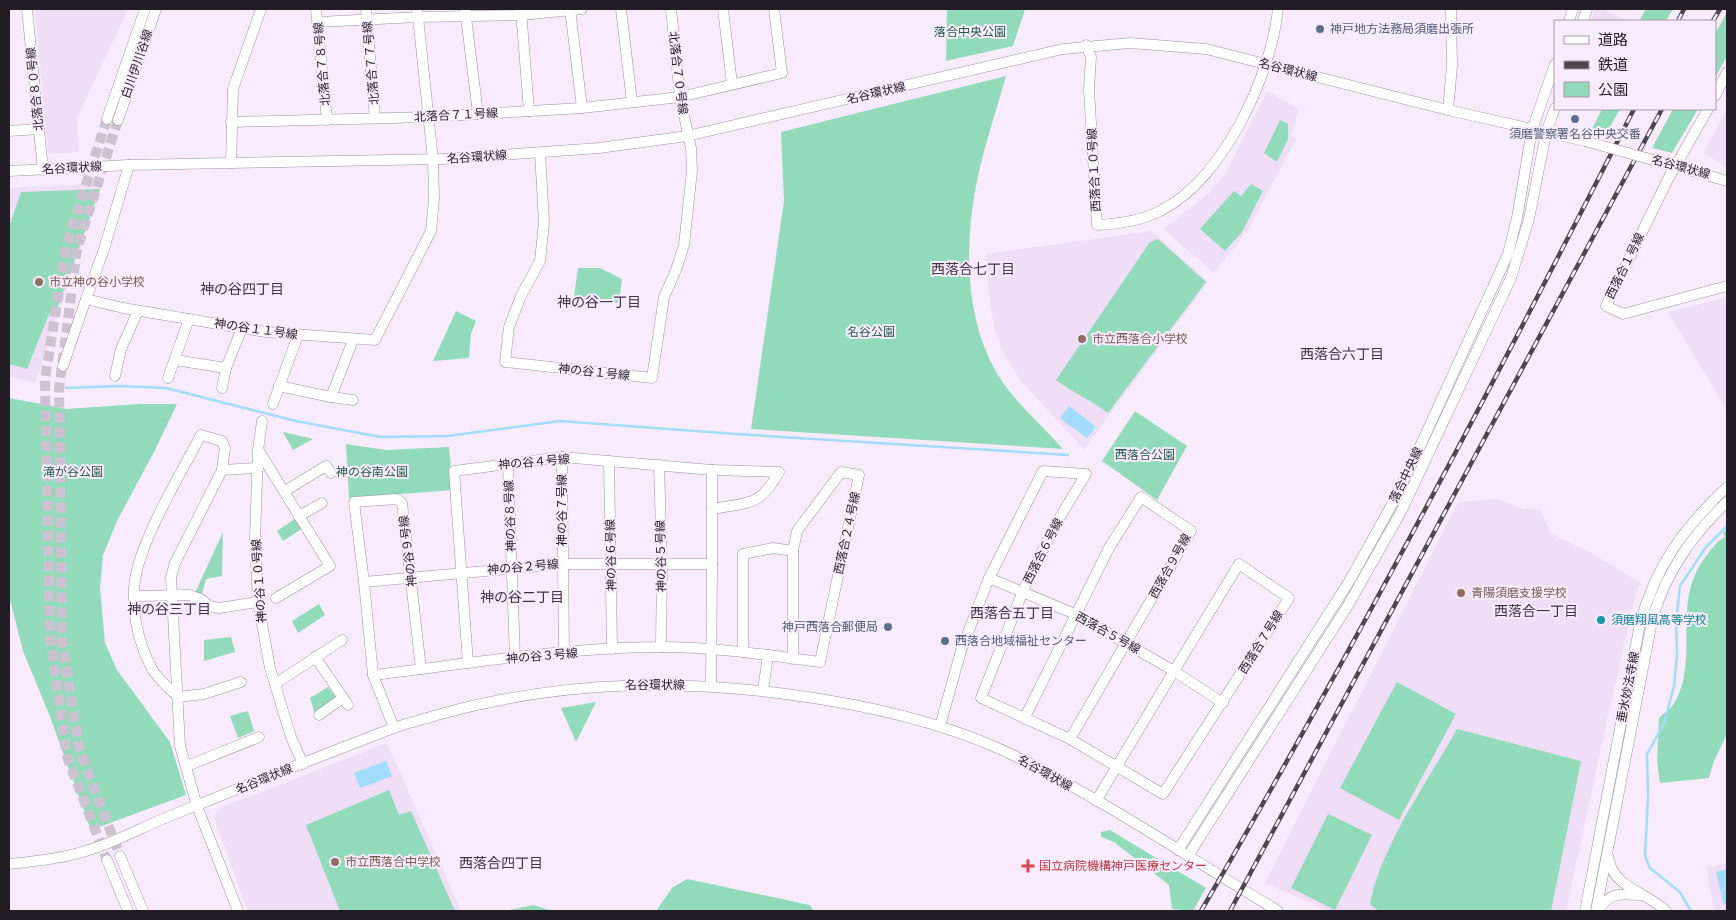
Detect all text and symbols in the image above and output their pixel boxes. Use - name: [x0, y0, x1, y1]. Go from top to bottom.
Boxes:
- street label: 北落合７７号線: [360, 20, 384, 105]
- legend: [1554, 20, 1716, 110]
- street label: 北落合７８号線: [311, 21, 335, 106]
- place label: 神戸地方法務局須磨出張所: [1330, 22, 1474, 38]
- marker: 神戸地方法務局須磨出張所: [1314, 23, 1326, 35]
- park label: 落合中央公園: [934, 25, 1006, 41]
- street label: 白川伊川谷線: [119, 28, 157, 101]
- street label: 北落合７０号線: [664, 30, 690, 116]
- text: 道路: [1598, 32, 1628, 51]
- street label: 北落合８０号線: [24, 46, 48, 132]
- street label: 名谷環状線: [1257, 56, 1319, 86]
- text: 鉄道: [1598, 57, 1628, 76]
- street label: 名谷環状線: [845, 79, 907, 109]
- text: 公園: [1598, 82, 1628, 101]
- street label: 北落合７１号線: [414, 106, 498, 126]
- marker: 須磨警察署名谷中央交番: [1569, 113, 1581, 125]
- place label: 須磨警察署名谷中央交番: [1509, 127, 1641, 143]
- street label: 西落合１０号線: [1085, 128, 1105, 212]
- street label: 名谷環状線: [447, 148, 508, 168]
- street label: 名谷環状線: [1650, 152, 1712, 183]
- street label: 名谷環状線: [42, 159, 102, 179]
- street label: 西落合１号線: [1603, 231, 1649, 302]
- district label: 西落合七丁目: [931, 262, 1015, 279]
- place label: 市立神の谷小学校: [49, 275, 145, 291]
- marker: 市立神の谷小学校: [33, 276, 45, 288]
- district label: 神の谷四丁目: [200, 282, 284, 299]
- district label: 神の谷一丁目: [557, 295, 641, 312]
- street label: 神の谷１１号線: [213, 316, 299, 344]
- park label: 名谷公園: [847, 325, 895, 341]
- place label: 市立西落合小学校: [1092, 332, 1188, 348]
- marker: 市立西落合小学校: [1076, 333, 1088, 345]
- district label: 西落合六丁目: [1300, 347, 1384, 364]
- street label: 神の谷１号線: [557, 361, 631, 385]
- street label: 落合中央線: [1387, 445, 1427, 506]
- park label: 西落合公園: [1115, 448, 1175, 464]
- street label: 神の谷４号線: [498, 452, 571, 474]
- park label: 滝が谷公園: [43, 465, 103, 481]
- park label: 神の谷南公園: [336, 465, 408, 481]
- street label: 神の谷７号線: [555, 474, 571, 546]
- street label: 神の谷８号線: [502, 480, 520, 552]
- street label: 西落合２４号線: [831, 490, 865, 576]
- street label: 神の谷９号線: [397, 514, 421, 588]
- street label: 西落合６号線: [1020, 516, 1067, 587]
- street label: 神の谷６号線: [603, 519, 621, 591]
- street label: 神の谷５号線: [653, 520, 671, 592]
- street label: 西落合９号線: [1146, 531, 1195, 602]
- street label: 神の谷１０号線: [249, 538, 271, 623]
- street label: 神の谷２号線: [487, 557, 560, 579]
- place label: 青陽須磨支援学校: [1471, 586, 1567, 602]
- marker: 青陽須磨支援学校: [1455, 587, 1467, 599]
- district label: 神の谷二丁目: [480, 590, 564, 607]
- district label: 神の谷三丁目: [127, 602, 211, 619]
- district label: 西落合一丁目: [1494, 604, 1578, 621]
- district label: 西落合五丁目: [970, 606, 1054, 623]
- street label: 西落合７号線: [1236, 608, 1288, 677]
- street label: 西落合５号線: [1072, 609, 1143, 658]
- place label: 須磨翔風高等学校: [1611, 613, 1707, 629]
- marker: 須磨翔風高等学校: [1595, 614, 1607, 626]
- place label: 神戸西落合郵便局: [782, 620, 878, 636]
- marker: 神戸西落合郵便局: [882, 621, 894, 633]
- place label: 西落合地域福祉センター: [955, 634, 1087, 650]
- marker: 西落合地域福祉センター: [939, 635, 951, 647]
- street label: 神の谷３号線: [506, 646, 579, 668]
- street label: 垂水妙法寺線: [1614, 650, 1644, 724]
- street label: 名谷環状線: [625, 678, 685, 694]
- street label: 名谷環状線: [1014, 752, 1075, 795]
- street label: 名谷環状線: [234, 761, 295, 799]
- place label: 市立西落合中学校: [345, 855, 441, 871]
- marker: 市立西落合中学校: [329, 856, 341, 868]
- district label: 西落合四丁目: [459, 856, 543, 873]
- marker: 国立病院機構神戸医療センター: [1021, 859, 1035, 873]
- place label: 国立病院機構神戸医療センター: [1039, 859, 1207, 875]

